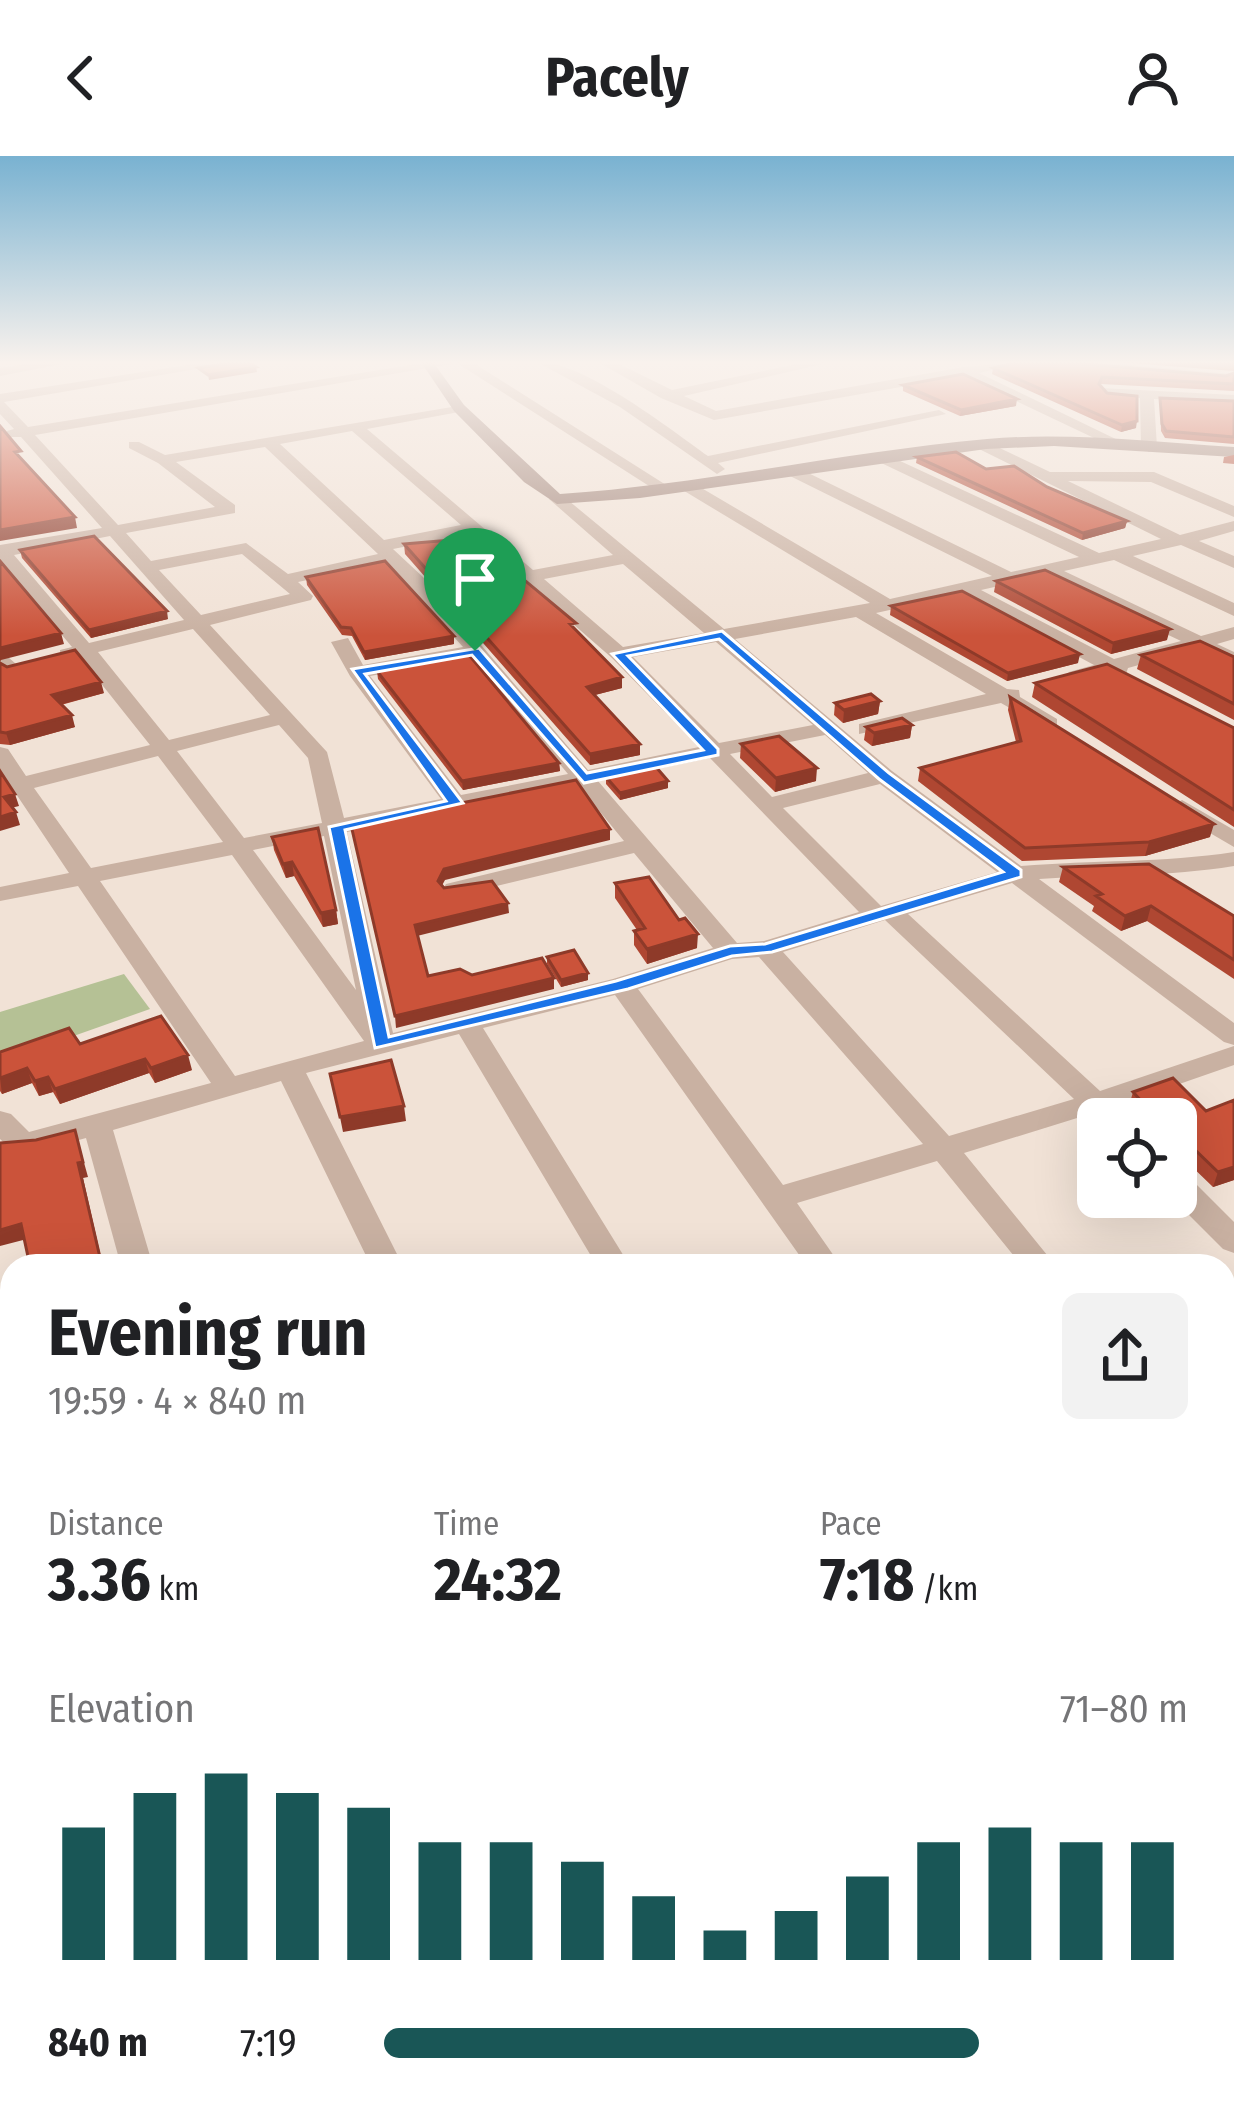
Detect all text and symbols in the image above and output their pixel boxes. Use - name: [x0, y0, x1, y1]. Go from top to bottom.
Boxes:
- icon: back: [48, 45, 114, 111]
- icon: person: [1120, 45, 1186, 111]
- text: Pacely: [545, 46, 689, 110]
- pin: [424, 528, 526, 651]
- icon: arrive: [442, 546, 508, 612]
- map controls: [1077, 1098, 1197, 1218]
- button: locate: [1077, 1098, 1197, 1218]
- text: Evening run: [48, 1293, 368, 1372]
- button: share: [1062, 1293, 1188, 1419]
- text: 19:59 · 4 × 840 m: [48, 1378, 306, 1424]
- text: Distance: [48, 1504, 164, 1544]
- text: Time: [434, 1504, 499, 1544]
- text: Pace: [820, 1504, 882, 1544]
- text: 3.36: [48, 1544, 151, 1616]
- text: 24:32: [434, 1544, 562, 1616]
- text: 7:18: [820, 1544, 914, 1616]
- text: km: [151, 1569, 199, 1609]
- text: /km: [914, 1569, 978, 1609]
- text: Elevation: [48, 1686, 195, 1732]
- text: 71–80 m: [1060, 1686, 1188, 1732]
- text: 840 m: [48, 2020, 148, 2066]
- text: 7:19: [240, 2020, 297, 2066]

